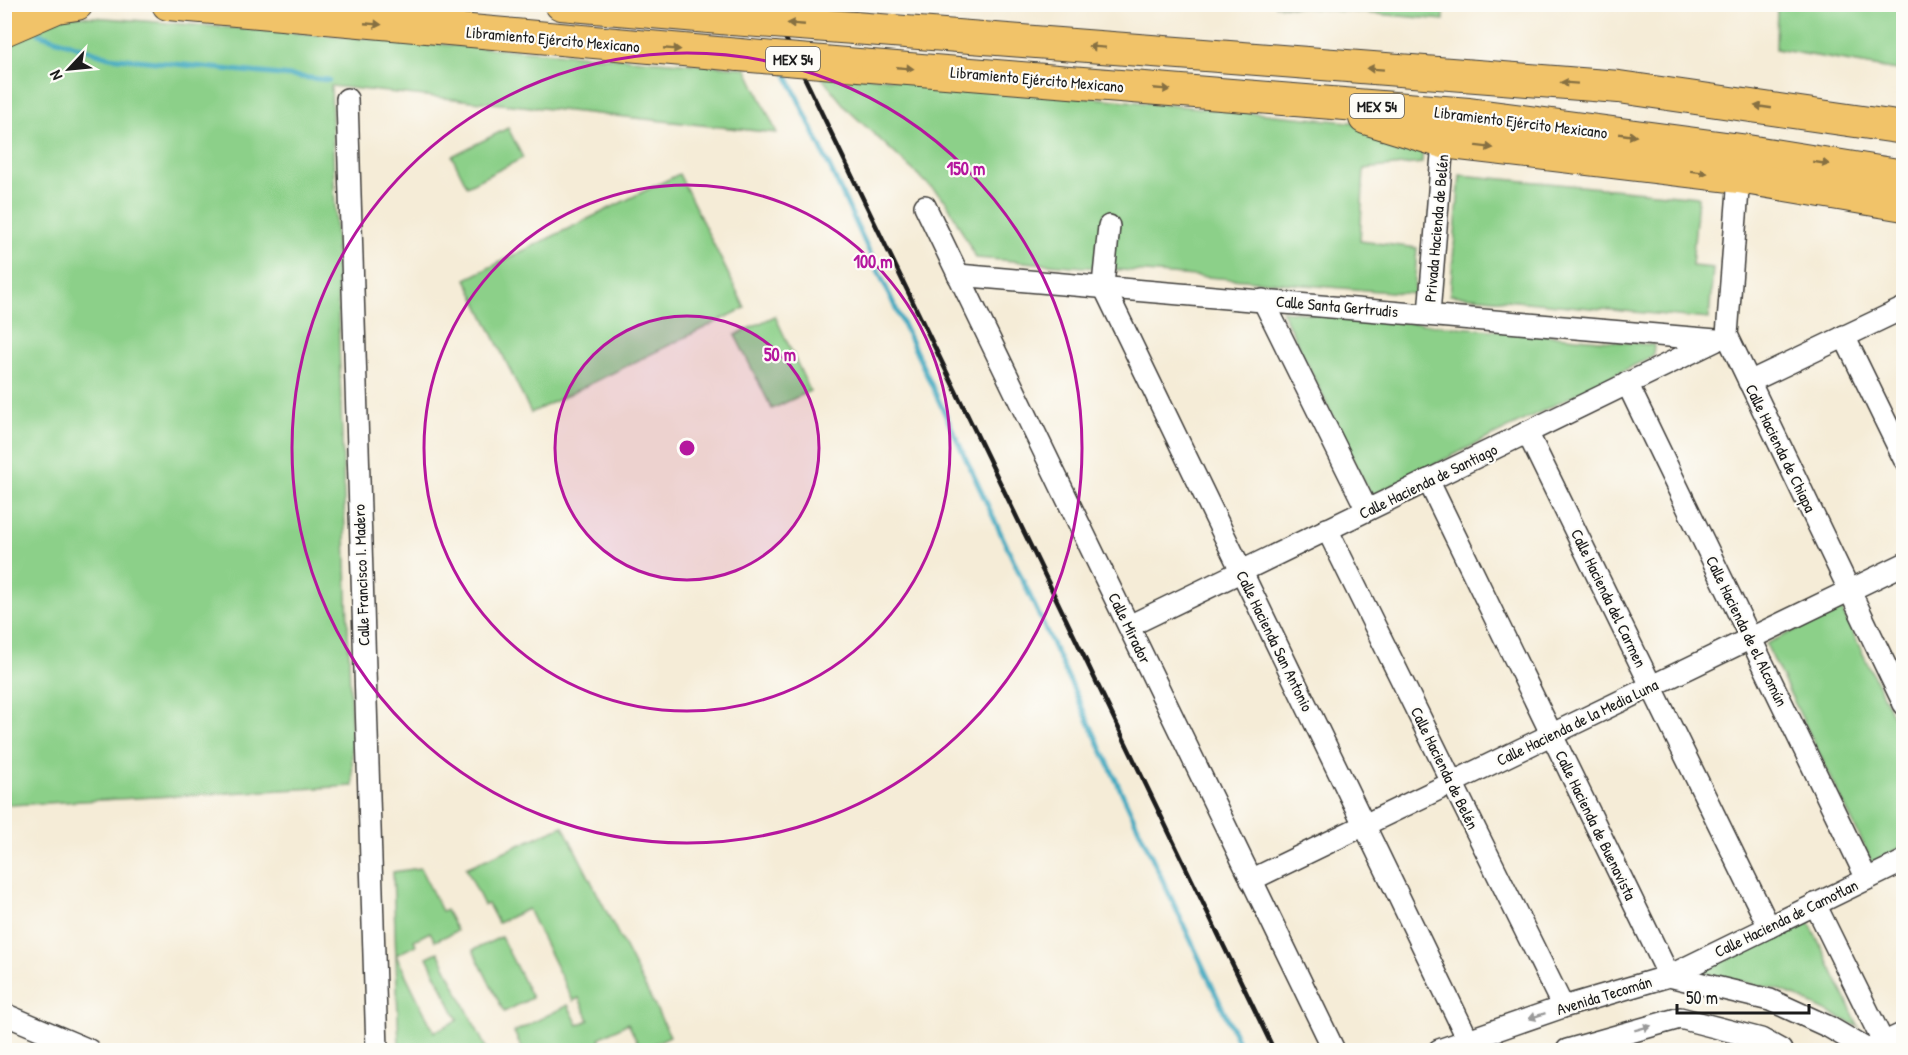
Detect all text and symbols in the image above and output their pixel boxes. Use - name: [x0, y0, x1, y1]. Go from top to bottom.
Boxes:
- one-way arrow: [363, 19, 382, 29]
- one-way arrow: [786, 19, 805, 29]
- street label: Libramiento Ejército Mexicano: [465, 20, 641, 58]
- north arrow: [39, 39, 99, 99]
- one-way arrow: [1087, 42, 1106, 52]
- one-way arrow: [662, 44, 681, 54]
- road number: MEX 54: [766, 47, 820, 71]
- street label: Libramiento Ejército Mexicano: [949, 60, 1125, 98]
- one-way arrow: [895, 63, 914, 73]
- one-way arrow: [1365, 64, 1384, 73]
- text: N: [44, 66, 67, 84]
- one-way arrow: [1560, 78, 1579, 88]
- one-way arrow: [1153, 84, 1172, 93]
- road number: MEX 54: [1350, 94, 1404, 118]
- street label: Libramiento Ejército Mexicano: [1433, 100, 1609, 144]
- one-way arrow: [1753, 102, 1772, 111]
- one-way arrow: [1618, 130, 1637, 139]
- one-way arrow: [1475, 142, 1494, 152]
- street label: Privada Hacienda de Belén: [1419, 153, 1453, 303]
- text: 150 m: [947, 156, 985, 181]
- one-way arrow: [1811, 158, 1830, 167]
- one-way arrow: [1690, 168, 1709, 177]
- text: 100 m: [853, 249, 893, 274]
- street label: Calle Santa Gertrudis: [1275, 290, 1399, 322]
- text: 50 m: [764, 342, 796, 367]
- street label: Calle Hacienda de Chiapa: [1740, 380, 1822, 516]
- centre of rings: [677, 438, 697, 458]
- street label: Calle Hacienda de Santiago: [1355, 438, 1501, 524]
- street label: Calle Francisco I. Madero: [348, 503, 374, 646]
- street label: Calle Hacienda del Carmen: [1566, 525, 1652, 671]
- street label: Calle Hacienda de el Alcomún: [1701, 552, 1793, 710]
- street label: Calle Hacienda San Antonio: [1231, 567, 1319, 716]
- street label: Calle Mirador: [1103, 589, 1157, 667]
- street label: Calle Hacienda de la Media Luna: [1492, 673, 1662, 771]
- street label: Calle Hacienda de Belén: [1406, 703, 1484, 833]
- street label: Calle Hacienda de Buenavista: [1550, 747, 1642, 903]
- street label: Calle Hacienda de Camotlan: [1711, 874, 1861, 962]
- street label: Avenida Tecomán: [1554, 970, 1654, 1020]
- scale bar: [1677, 977, 1809, 1015]
- text: 50 m: [1686, 985, 1718, 1010]
- one-way arrow: [1528, 1012, 1546, 1021]
- one-way arrow: [1634, 1022, 1652, 1032]

